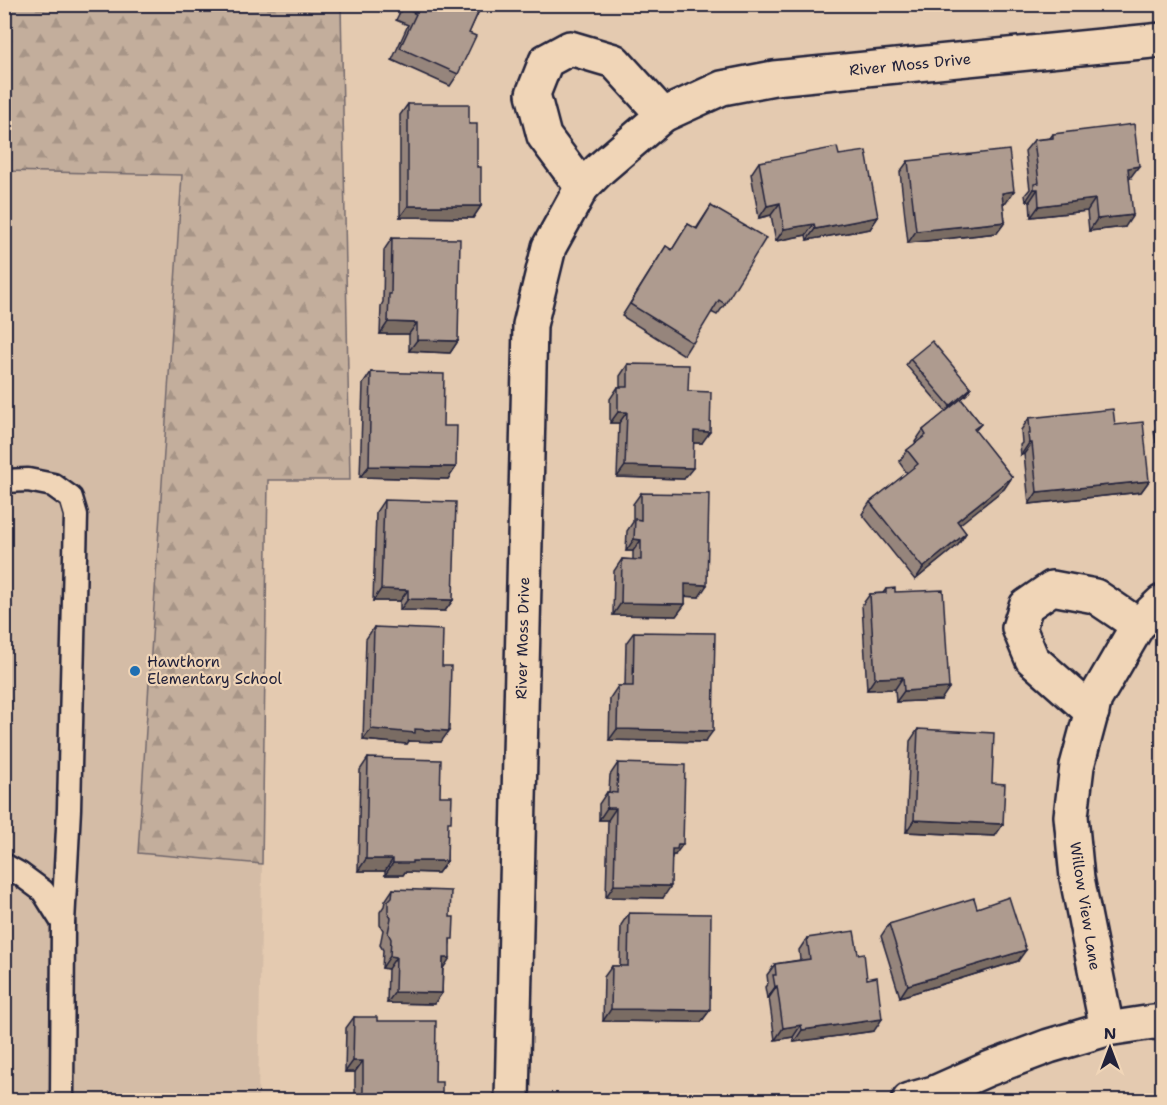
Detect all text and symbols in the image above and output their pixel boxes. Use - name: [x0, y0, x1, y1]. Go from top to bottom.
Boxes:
- street label: River Moss Drive: [848, 49, 972, 81]
- street label: River Moss Drive: [511, 577, 534, 700]
- place label: Hawthorn Elementary School: [147, 652, 283, 689]
- marker: Hawthorn Elementary School: [128, 664, 142, 678]
- street label: Willow View Lane: [1065, 840, 1105, 972]
- north arrow: [1080, 1018, 1140, 1078]
- text: N: [1104, 1023, 1116, 1044]

